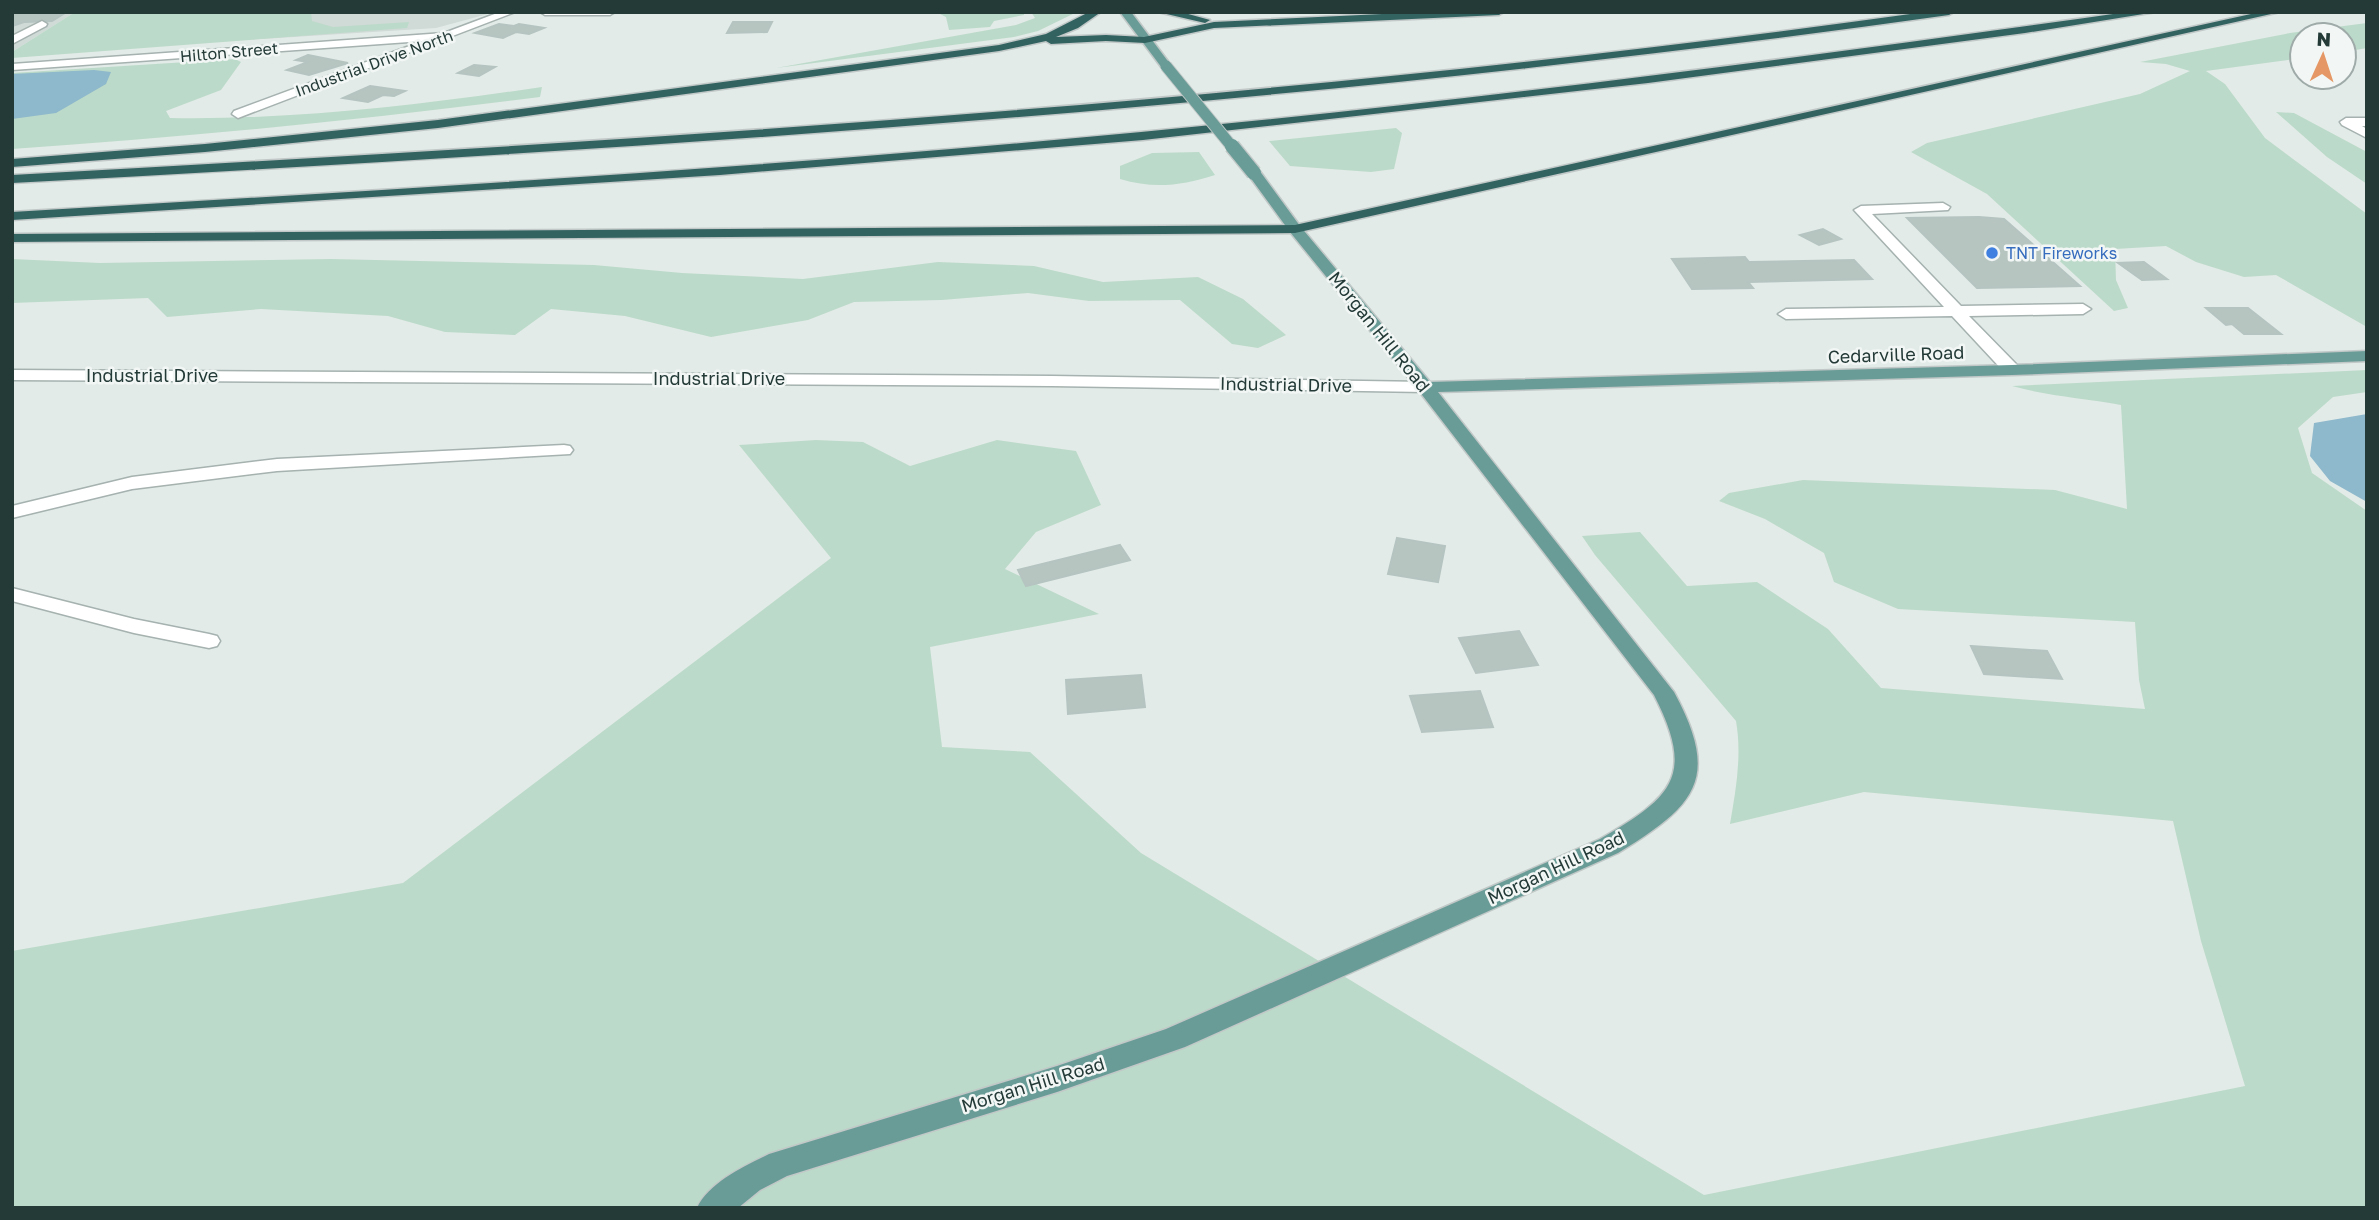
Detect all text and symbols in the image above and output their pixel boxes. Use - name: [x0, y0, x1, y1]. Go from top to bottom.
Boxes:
- north arrow: [2288, 21, 2358, 91]
- street label: Industrial Drive North: [293, 25, 455, 101]
- text: N: [2316, 27, 2332, 50]
- street label: Hilton Street: [179, 38, 279, 66]
- place label: TNT Fireworks: [2006, 243, 2117, 263]
- marker: TNT Fireworks: [1984, 245, 2000, 261]
- street label: Morgan Hill Road: [1324, 267, 1435, 396]
- street label: Cedarville Road: [1827, 341, 1965, 367]
- street label: Industrial Drive: [86, 364, 218, 386]
- street label: Industrial Drive: [653, 367, 785, 389]
- street label: Industrial Drive: [1220, 372, 1352, 396]
- street label: Morgan Hill Road: [1484, 826, 1628, 908]
- street label: Morgan Hill Road: [958, 1052, 1107, 1116]

